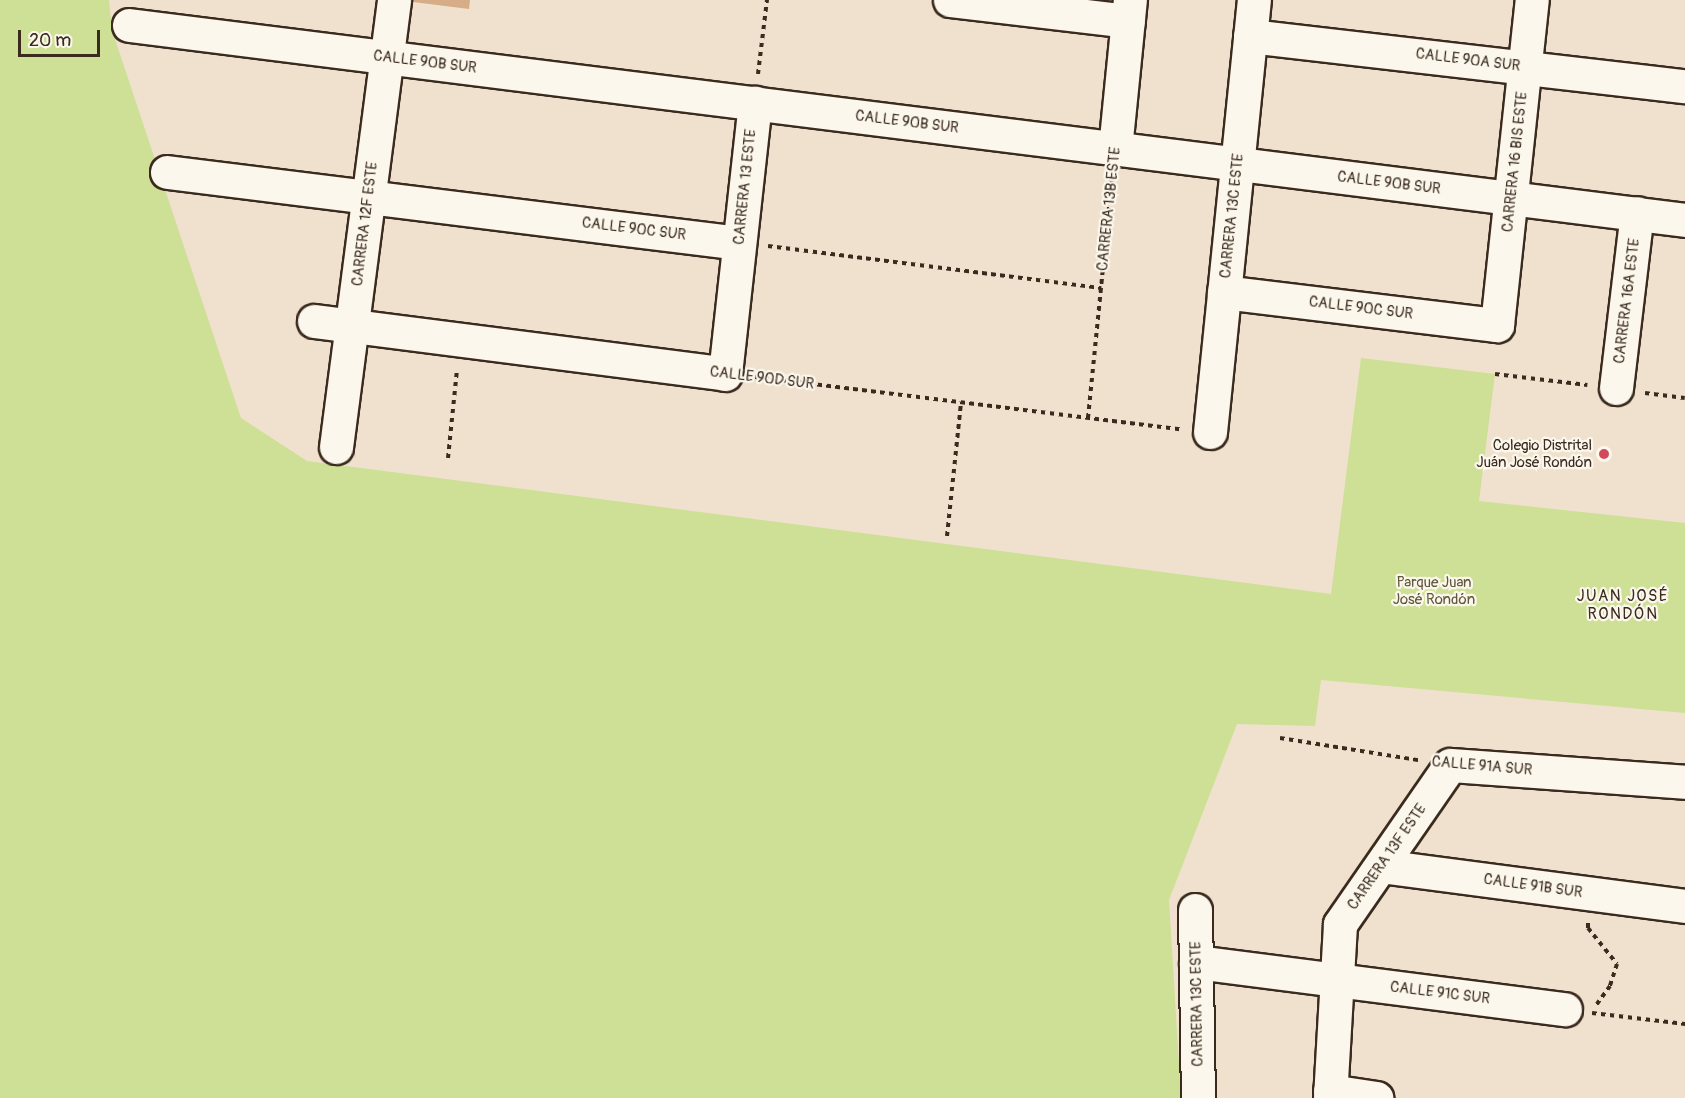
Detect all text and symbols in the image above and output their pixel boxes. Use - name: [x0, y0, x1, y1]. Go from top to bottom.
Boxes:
- scale bar: [21, 18, 104, 56]
- text: 20 m: [29, 29, 71, 52]
- street label: CALLE 90A SUR: [1415, 45, 1521, 75]
- street label: CALLE 90B SUR: [372, 47, 478, 77]
- street label: CARRERA 16 BIS ESTE: [1499, 91, 1531, 233]
- street label: CALLE 90B SUR: [854, 107, 960, 137]
- street label: CARRERA 13 ESTE: [730, 128, 760, 246]
- street label: CARRERA 13B ESTE: [1094, 146, 1124, 272]
- street label: CARRERA 13C ESTE: [1217, 153, 1247, 279]
- street label: CARRERA 12F ESTE: [348, 161, 382, 287]
- street label: CALLE 90B SUR: [1336, 168, 1442, 198]
- street label: CALLE 90C SUR: [581, 214, 687, 244]
- street label: CARRERA 16A ESTE: [1610, 237, 1644, 365]
- street label: CALLE 90C SUR: [1308, 293, 1414, 323]
- street label: CALLE 90D SUR: [709, 363, 815, 393]
- place label: Colegio Distrital Juán José Rondón: [1476, 436, 1592, 471]
- marker: Colegio Distrital Juán José Rondón: [1597, 447, 1611, 461]
- park label: Parque Juan José Rondón: [1393, 573, 1475, 608]
- district label: JUAN JOSÉ RONDÓN: [1577, 586, 1669, 624]
- street label: CALLE 91A SUR: [1431, 753, 1533, 779]
- street label: CARRERA 13F ESTE: [1344, 801, 1430, 913]
- street label: CALLE 91B SUR: [1482, 870, 1584, 902]
- street label: CARRERA 13C ESTE: [1187, 941, 1207, 1067]
- street label: CALLE 91C SUR: [1389, 978, 1491, 1008]

